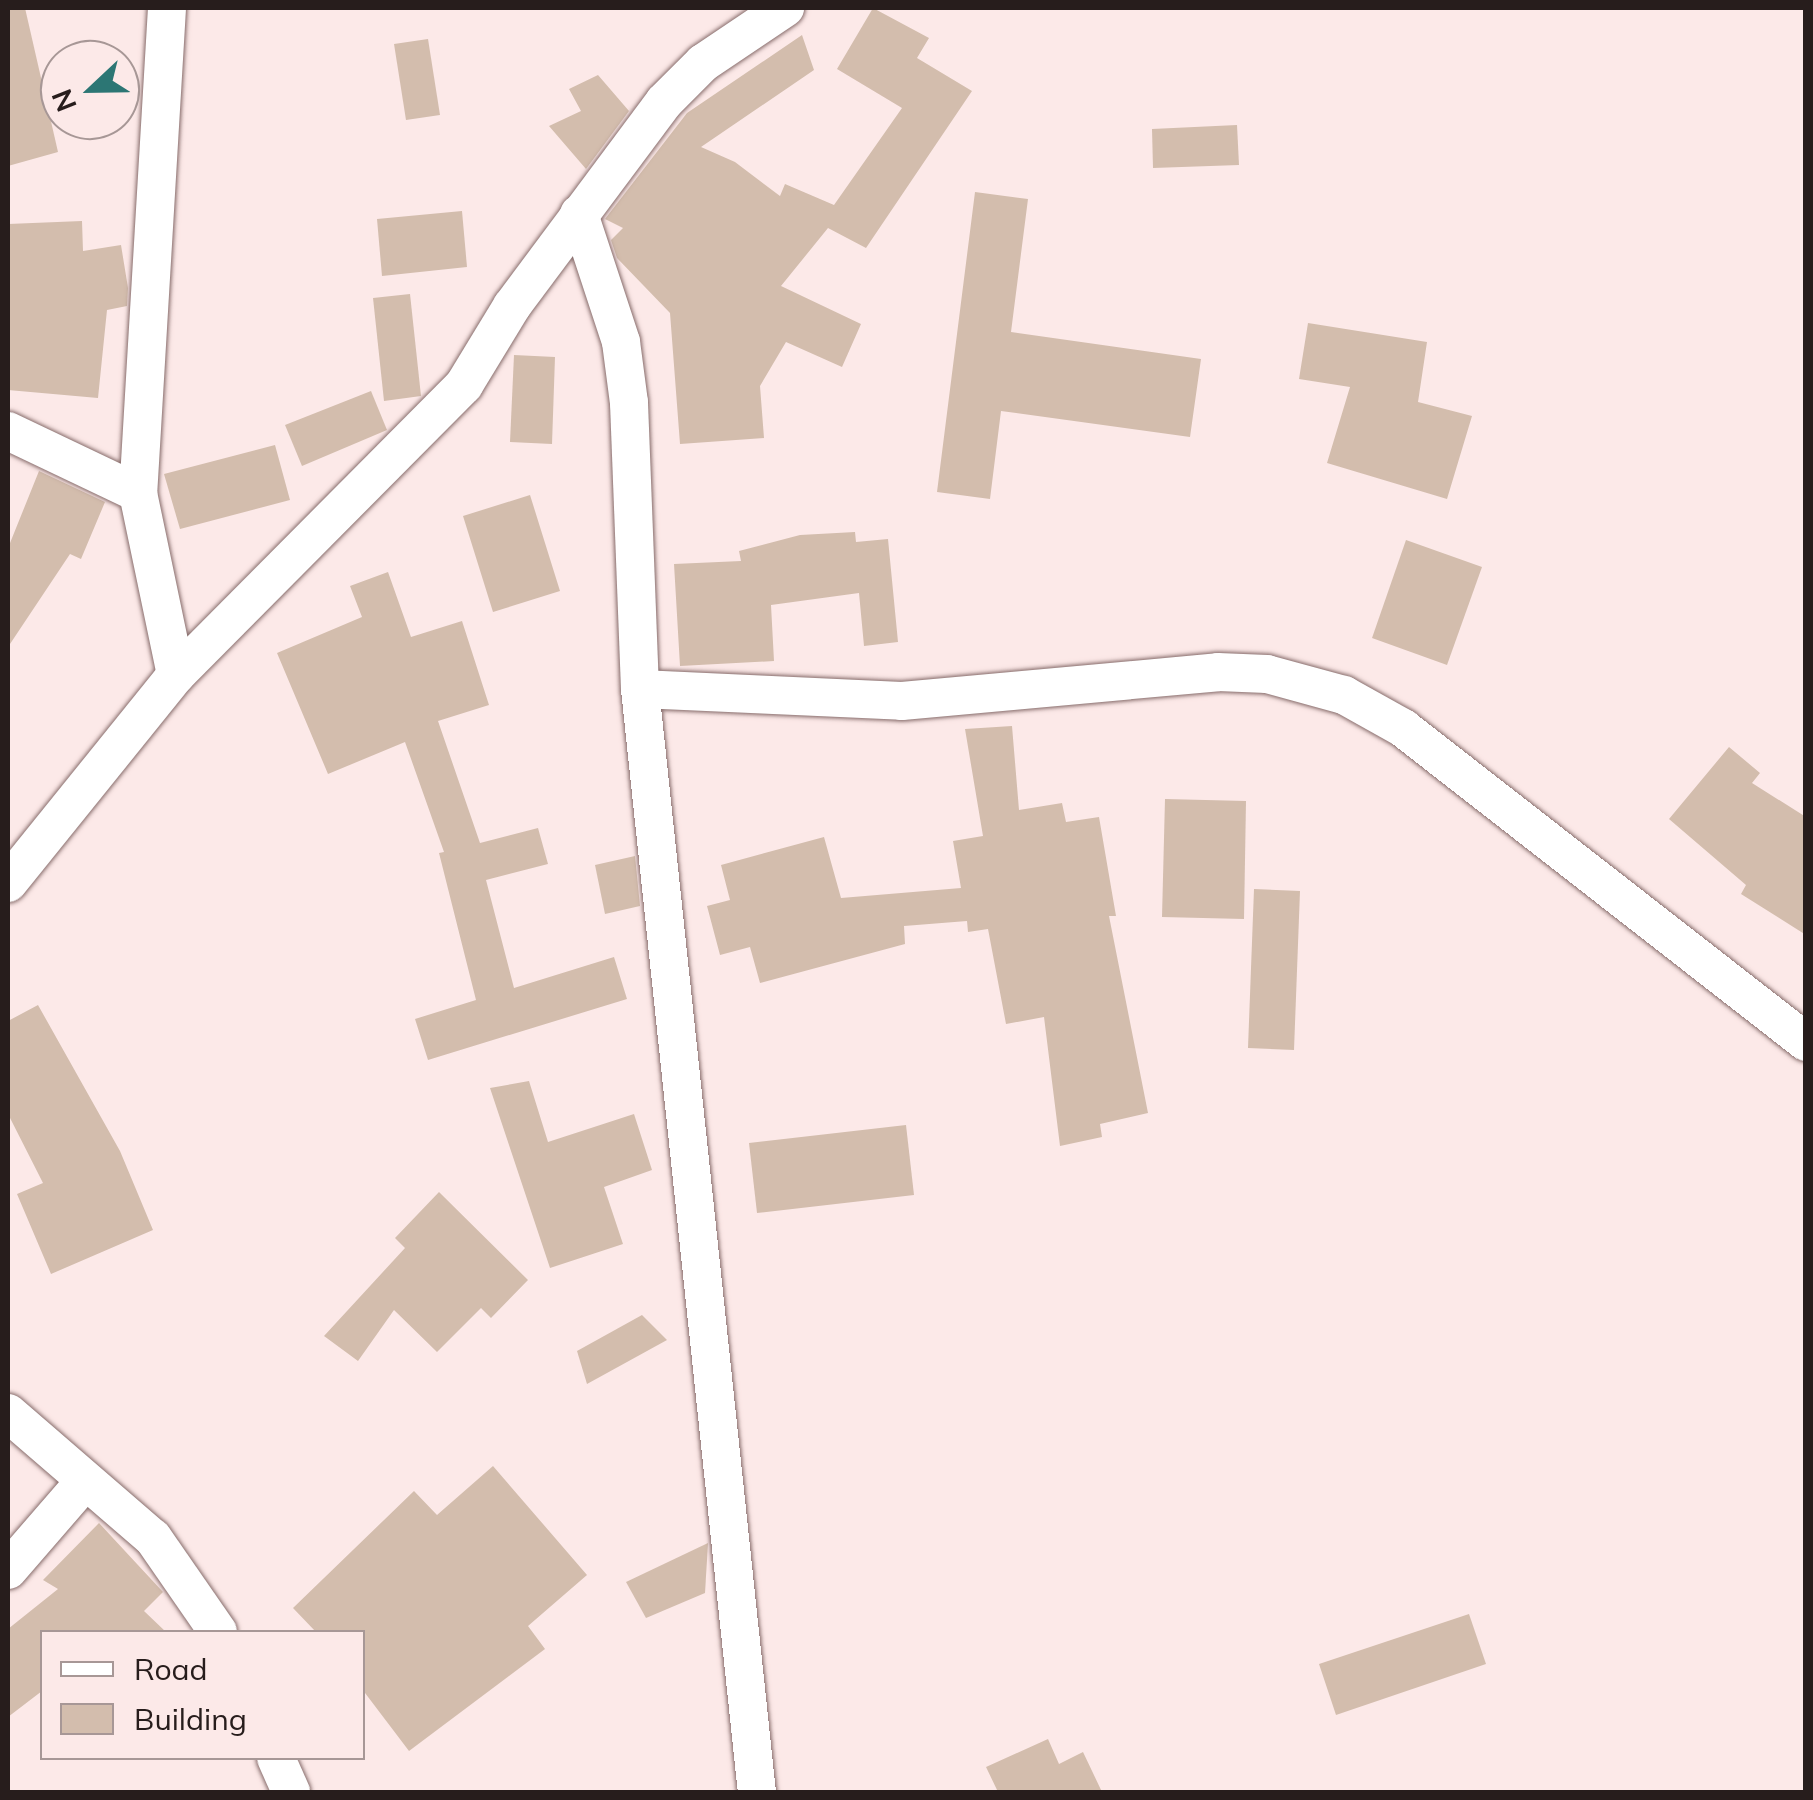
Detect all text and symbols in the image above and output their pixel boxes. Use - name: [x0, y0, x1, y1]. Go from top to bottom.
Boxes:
- north arrow: [40, 40, 140, 140]
- text: N: [43, 84, 84, 117]
- legend: [40, 1630, 365, 1760]
- text: Road: [134, 1650, 208, 1688]
- text: Building: [134, 1700, 247, 1738]

